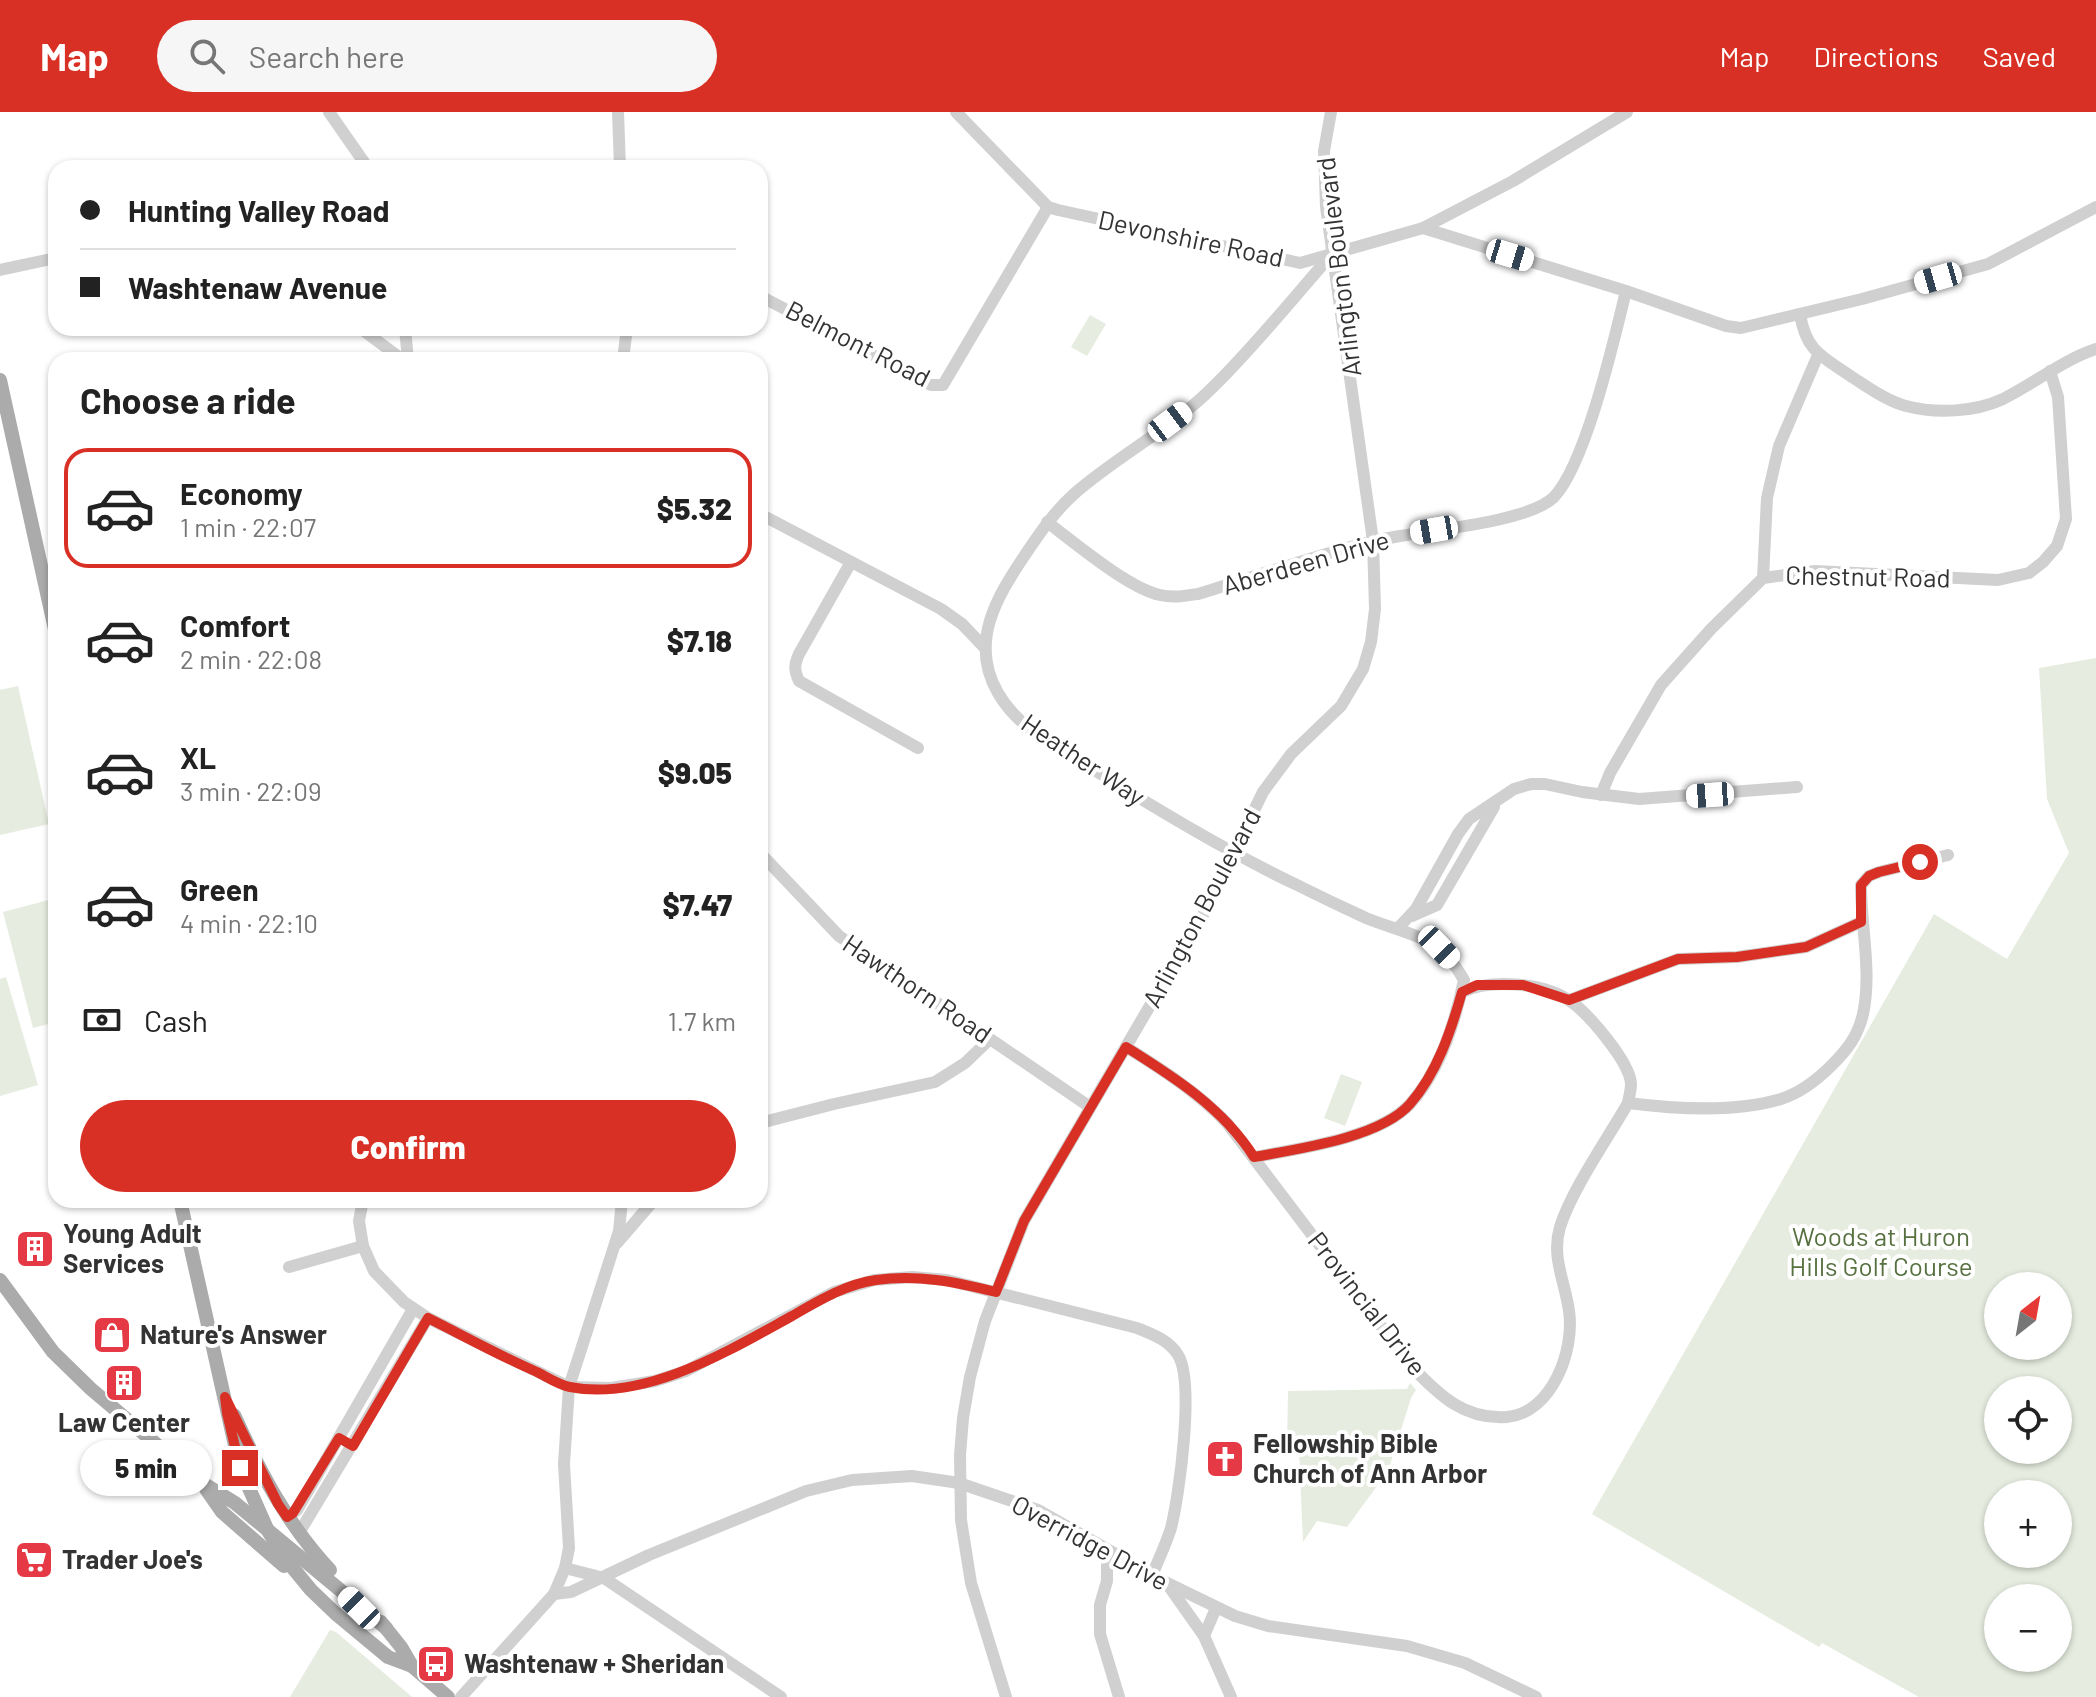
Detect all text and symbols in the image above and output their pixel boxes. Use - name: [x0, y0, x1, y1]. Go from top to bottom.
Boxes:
- search box: [157, 20, 717, 92]
- text: Map: [40, 33, 109, 79]
- icon: search: [185, 34, 229, 78]
- text: Search here: [249, 38, 405, 74]
- text: Map: [1720, 39, 1769, 73]
- text: Directions: [1813, 39, 1939, 73]
- text: Saved: [1983, 39, 2056, 73]
- street label: Arlington Boulevard: [1309, 156, 1366, 379]
- text: Hunting Valley Road: [128, 192, 389, 228]
- street label: Devonshire Road: [1096, 203, 1287, 272]
- car: [1484, 237, 1536, 273]
- car: [1912, 260, 1964, 296]
- text: Washtenaw Avenue: [128, 269, 387, 305]
- street label: Belmont Road: [781, 293, 936, 392]
- text: Choose a ride: [80, 378, 296, 421]
- car: [1144, 398, 1196, 446]
- icon: car: [84, 472, 156, 544]
- text: Economy: [180, 475, 303, 511]
- text: $5.32: [657, 490, 732, 526]
- text: 1 min · 22:07: [180, 511, 316, 542]
- car: [1408, 514, 1460, 546]
- street label: Aberdeen Drive: [1219, 523, 1393, 600]
- street label: Chestnut Road: [1785, 559, 1951, 592]
- icon: car: [84, 604, 156, 676]
- text: Comfort: [180, 607, 290, 643]
- text: $7.18: [667, 622, 732, 658]
- text: 2 min · 22:08: [180, 643, 322, 674]
- street label: Heather Way: [1016, 706, 1152, 811]
- icon: car: [84, 736, 156, 808]
- text: XL: [180, 739, 216, 775]
- text: $9.05: [658, 754, 732, 790]
- text: 3 min · 22:09: [180, 775, 322, 806]
- car: [1685, 781, 1735, 809]
- street label: Arlington Boulevard: [1135, 802, 1266, 1012]
- route start: [1902, 844, 1938, 880]
- icon: car: [84, 868, 156, 940]
- text: Green: [180, 871, 259, 907]
- text: $7.47: [663, 886, 732, 922]
- text: 4 min · 22:10: [180, 907, 318, 938]
- car: [1414, 921, 1464, 973]
- street label: Hawthorn Road: [838, 927, 998, 1049]
- icon: cash: [80, 998, 124, 1042]
- text: Cash: [144, 1002, 208, 1038]
- text: 1.7 km: [668, 1005, 736, 1036]
- button: Confirm: [80, 1100, 736, 1192]
- place label: Young Adult Services: [63, 1217, 202, 1278]
- park label: Woods at Huron Hills Golf Course: [1789, 1220, 1973, 1281]
- street label: Provincial Drive: [1302, 1225, 1434, 1381]
- building icon: Young Adult Services: [14, 1228, 56, 1270]
- north arrow: [1984, 1272, 2072, 1360]
- map controls: [1984, 1272, 2072, 1672]
- shop icon: Nature's Answer: [91, 1314, 133, 1356]
- place label: Nature's Answer: [140, 1318, 327, 1349]
- building icon: Law Center: [103, 1362, 145, 1404]
- button: locate: [1984, 1376, 2072, 1464]
- place label: Law Center: [58, 1406, 190, 1437]
- place label: Fellowship Bible Church of Ann Arbor: [1253, 1427, 1487, 1488]
- church icon: Fellowship Bible Church of Ann Arbor: [1204, 1438, 1246, 1480]
- callout: 5 min: [80, 1440, 212, 1496]
- route end: [222, 1450, 258, 1486]
- text: 5 min: [115, 1452, 177, 1483]
- button: +: [1984, 1480, 2072, 1568]
- street label: Overridge Drive: [1007, 1487, 1174, 1596]
- supermarket icon: Trader Joe's: [13, 1539, 55, 1581]
- place label: Trader Joe's: [62, 1543, 203, 1574]
- car: [334, 1583, 384, 1633]
- button: −: [1984, 1584, 2072, 1672]
- bus stop icon: Washtenaw + Sheridan: [415, 1643, 457, 1685]
- place label: Washtenaw + Sheridan: [464, 1647, 724, 1678]

